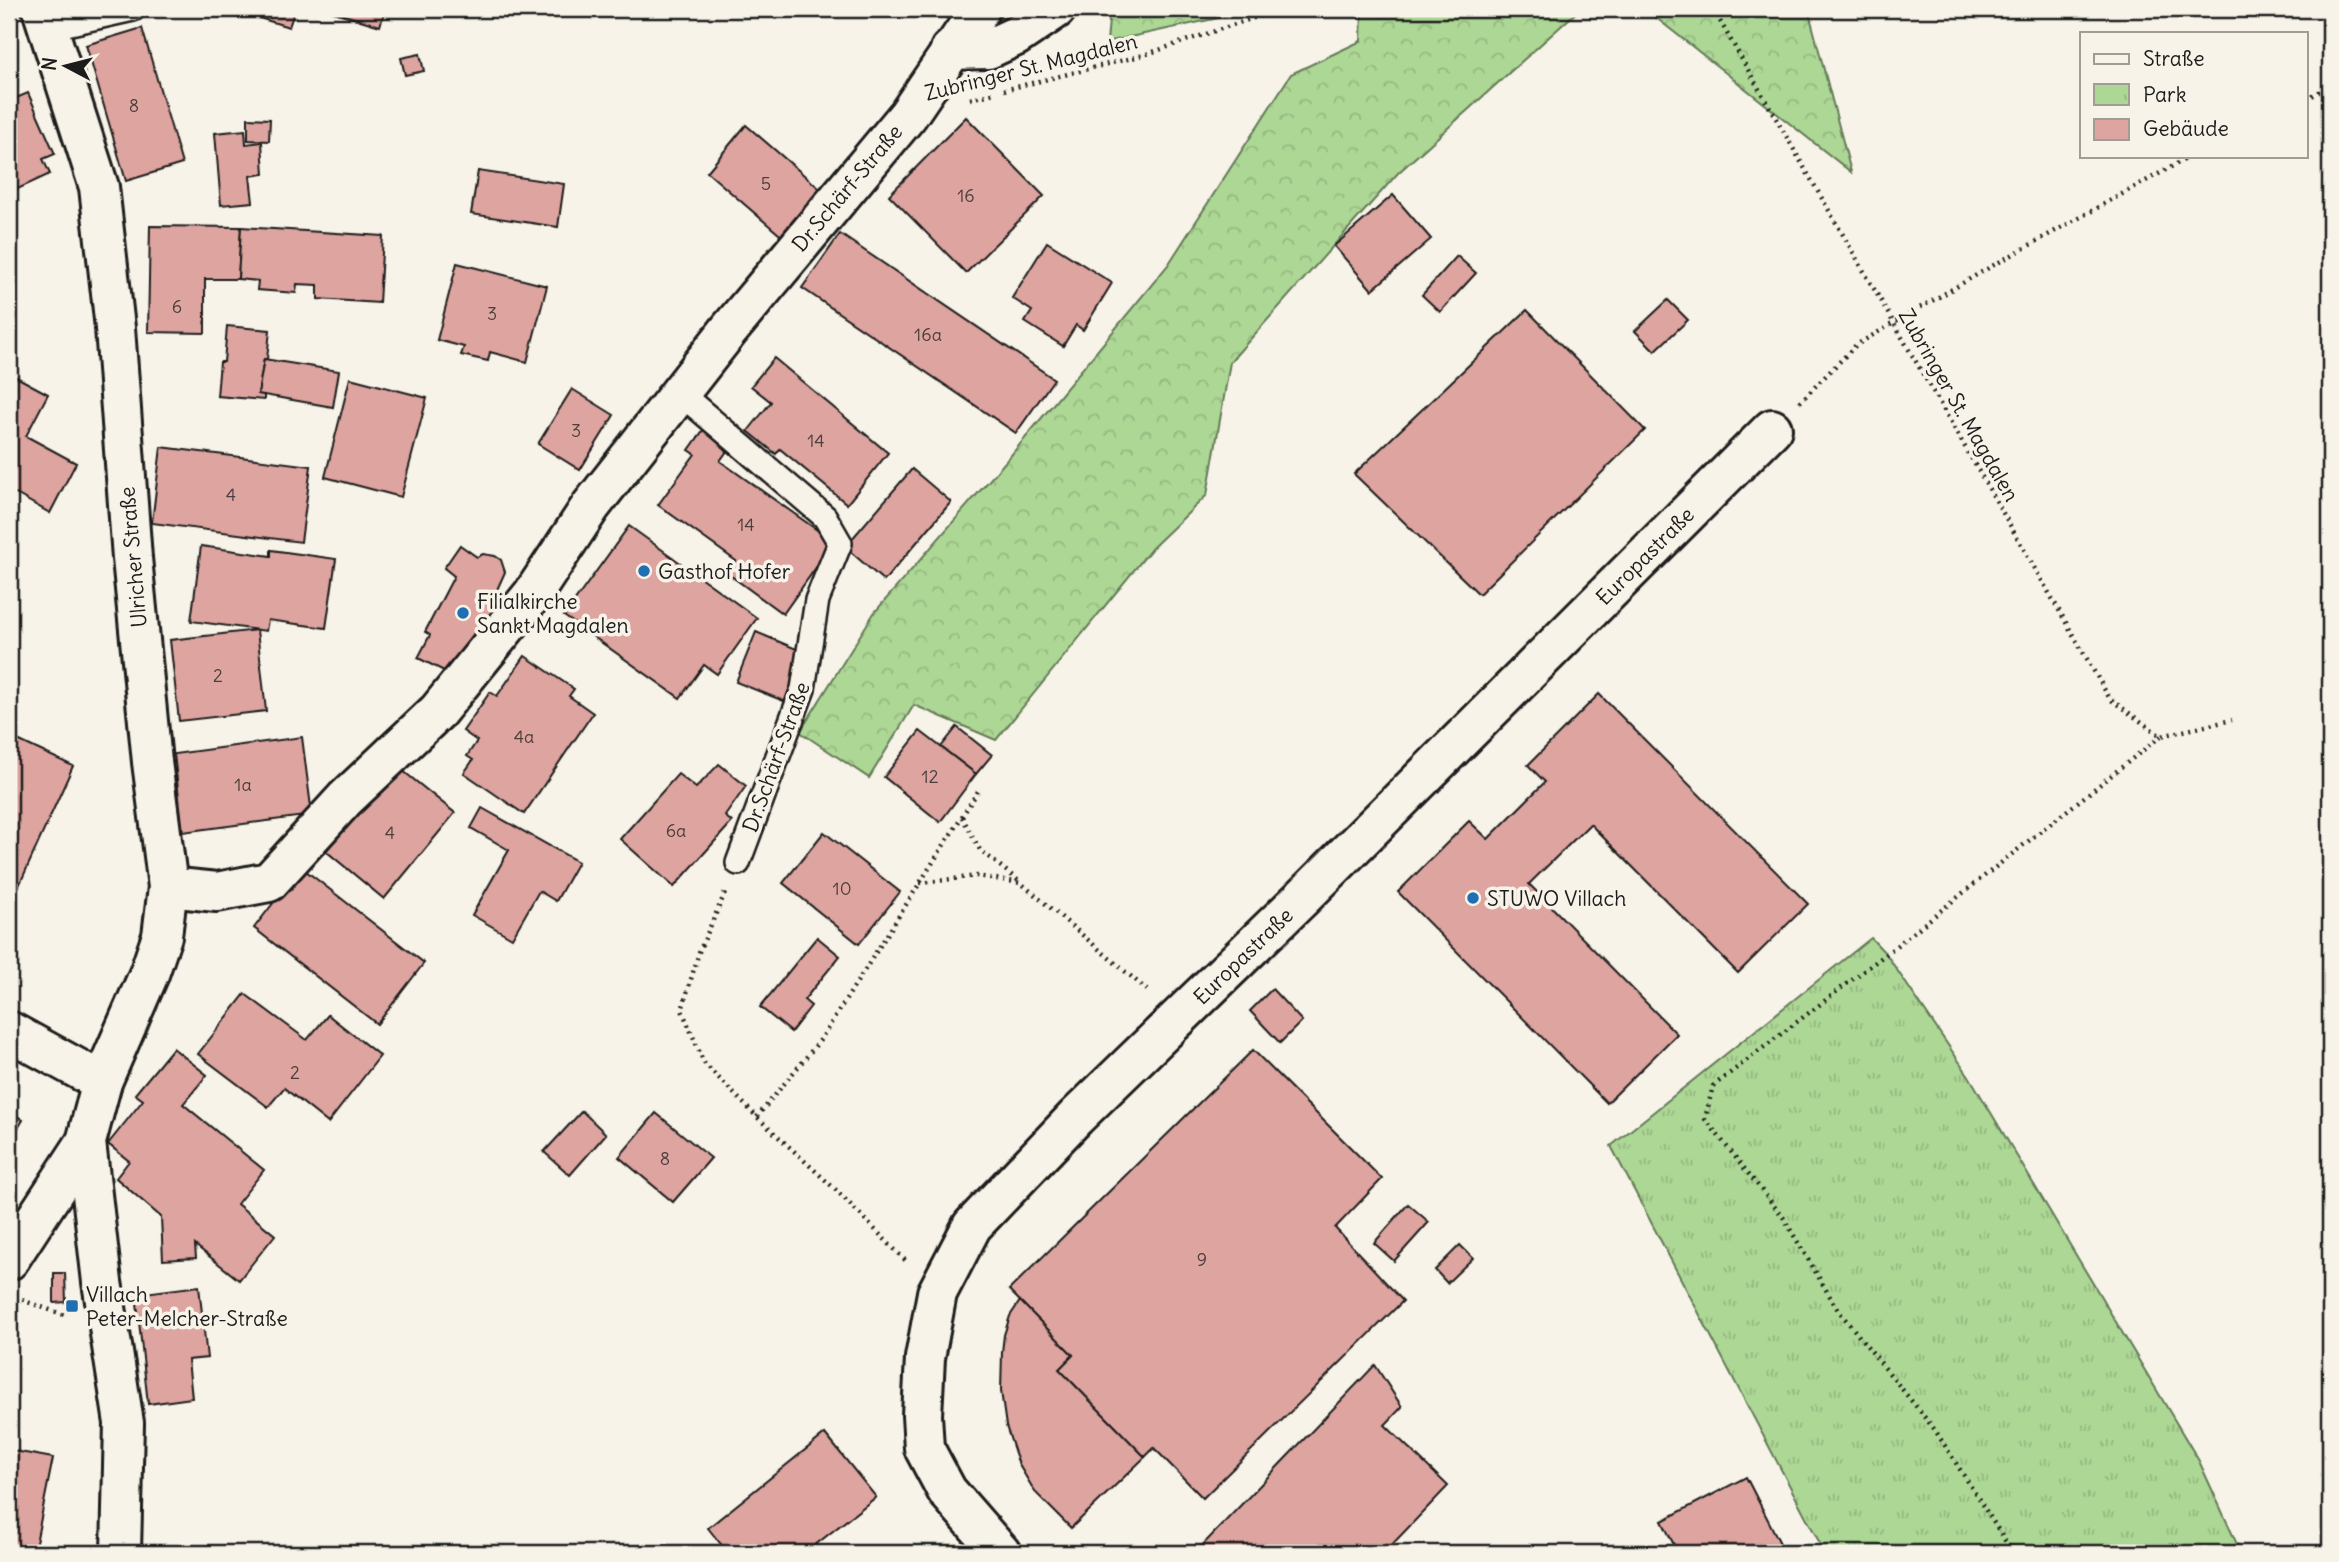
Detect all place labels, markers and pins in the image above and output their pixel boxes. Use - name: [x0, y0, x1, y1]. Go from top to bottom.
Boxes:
- place label: Gasthof Hofer: [658, 558, 791, 585]
- marker: Gasthof Hofer: [636, 563, 652, 579]
- place label: Filialkirche Sankt Magdalen: [477, 588, 629, 639]
- marker: Filialkirche Sankt Magdalen: [455, 605, 471, 621]
- place label: STUWO Villach: [1487, 885, 1626, 912]
- marker: STUWO Villach: [1465, 890, 1481, 906]
- place label: Villach Peter-Melcher-Straße: [86, 1281, 288, 1332]
- marker: Villach Peter-Melcher-Straße: [64, 1298, 80, 1314]

